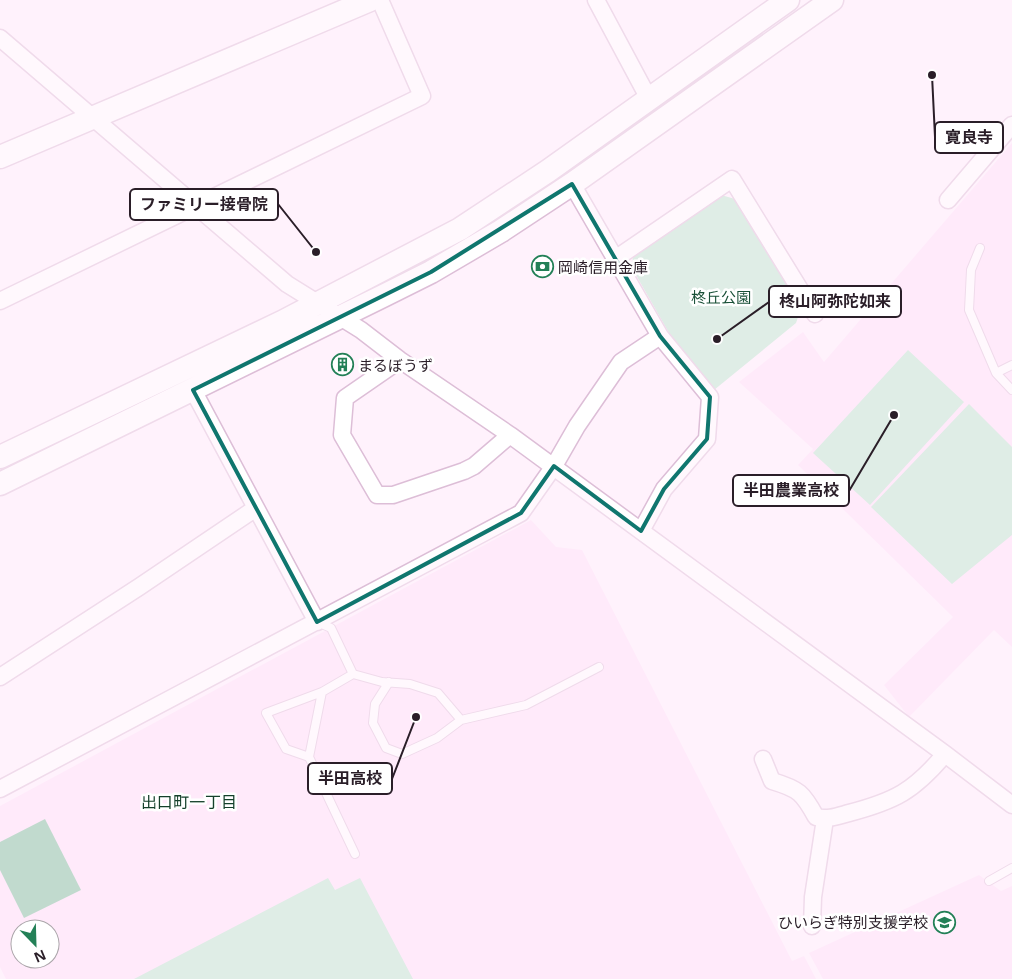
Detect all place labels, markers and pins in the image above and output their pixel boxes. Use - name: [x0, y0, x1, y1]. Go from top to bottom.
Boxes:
- callout: 寛良寺: [935, 122, 1003, 153]
- callout: ファミリー接骨院: [130, 189, 278, 220]
- bank icon: 岡崎信用金庫: [530, 255, 554, 279]
- place label: 岡崎信用金庫: [558, 257, 648, 277]
- callout: 柊山阿弥陀如来: [769, 286, 901, 317]
- building icon: まるぼうず: [330, 353, 354, 377]
- place label: まるぼうず: [358, 355, 433, 375]
- callout: 半田農業高校: [733, 475, 849, 506]
- callout: 半田高校: [308, 763, 392, 794]
- school or university icon: ひいらぎ特別支援学校: [932, 910, 956, 934]
- place label: ひいらぎ特別支援学校: [778, 912, 928, 932]

